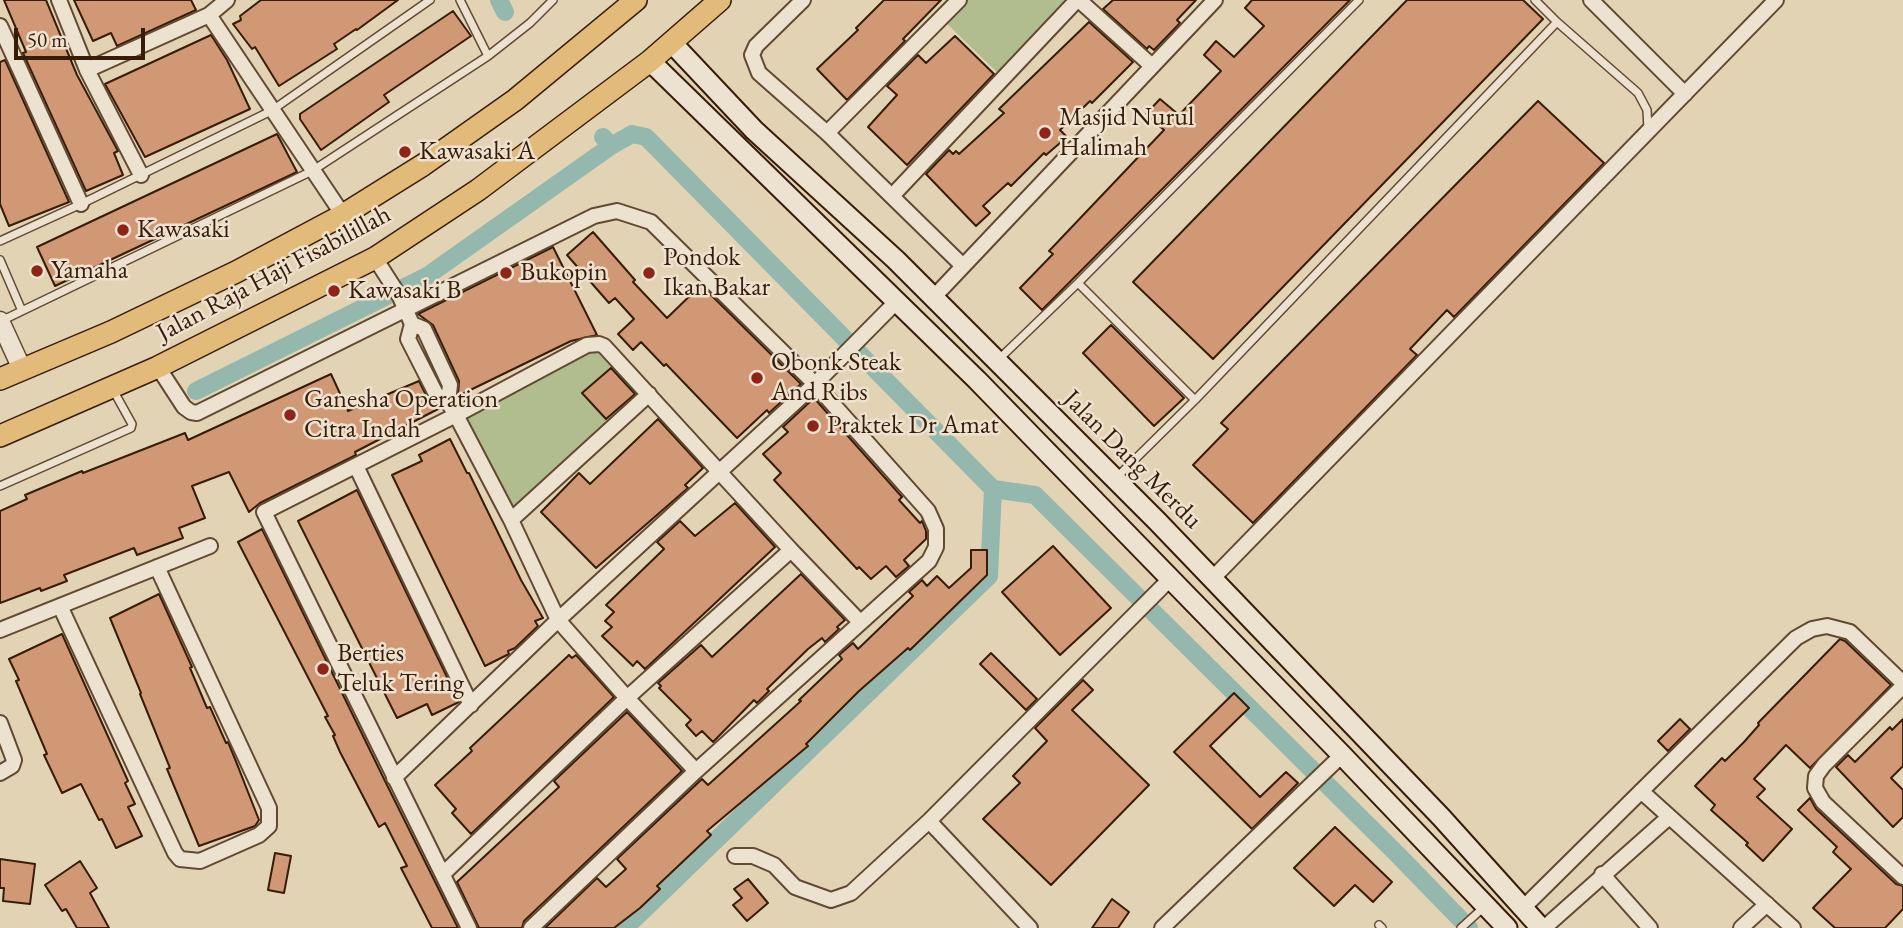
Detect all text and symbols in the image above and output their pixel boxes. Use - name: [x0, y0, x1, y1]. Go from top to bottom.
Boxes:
- scale bar: [18, 14, 149, 58]
- text: 50 m: [27, 26, 68, 53]
- place label: Masjid Nurul Halimah: [1059, 102, 1194, 164]
- marker: Masjid Nurul Halimah: [1037, 125, 1053, 141]
- place label: Kawasaki A: [419, 136, 535, 168]
- marker: Kawasaki A: [397, 144, 413, 160]
- street label: Jalan Raja Haji Fisabilillah: [152, 199, 396, 349]
- place label: Kawasaki: [137, 214, 230, 246]
- marker: Kawasaki: [115, 222, 131, 238]
- place label: Pondok Ikan Bakar: [663, 242, 770, 304]
- place label: Yamaha: [51, 255, 128, 287]
- place label: Bukopin: [520, 257, 608, 289]
- marker: Yamaha: [29, 263, 45, 279]
- marker: Bukopin: [498, 265, 514, 281]
- marker: Pondok Ikan Bakar: [641, 265, 657, 281]
- place label: Kawasaki B: [348, 275, 461, 307]
- marker: Kawasaki B: [326, 283, 342, 299]
- place label: Obonk Steak And Ribs: [771, 347, 901, 408]
- marker: Obonk Steak And Ribs: [749, 370, 765, 386]
- place label: Ganesha Operation Citra Indah: [304, 384, 498, 446]
- street label: Jalan Dang Merdu: [1056, 384, 1208, 536]
- marker: Ganesha Operation Citra Indah: [282, 407, 298, 423]
- place label: Praktek Dr Amat: [827, 410, 999, 442]
- marker: Praktek Dr Amat: [805, 418, 821, 434]
- place label: Berties Teluk Tering: [337, 638, 464, 700]
- marker: Berties Teluk Tering: [315, 661, 331, 677]

